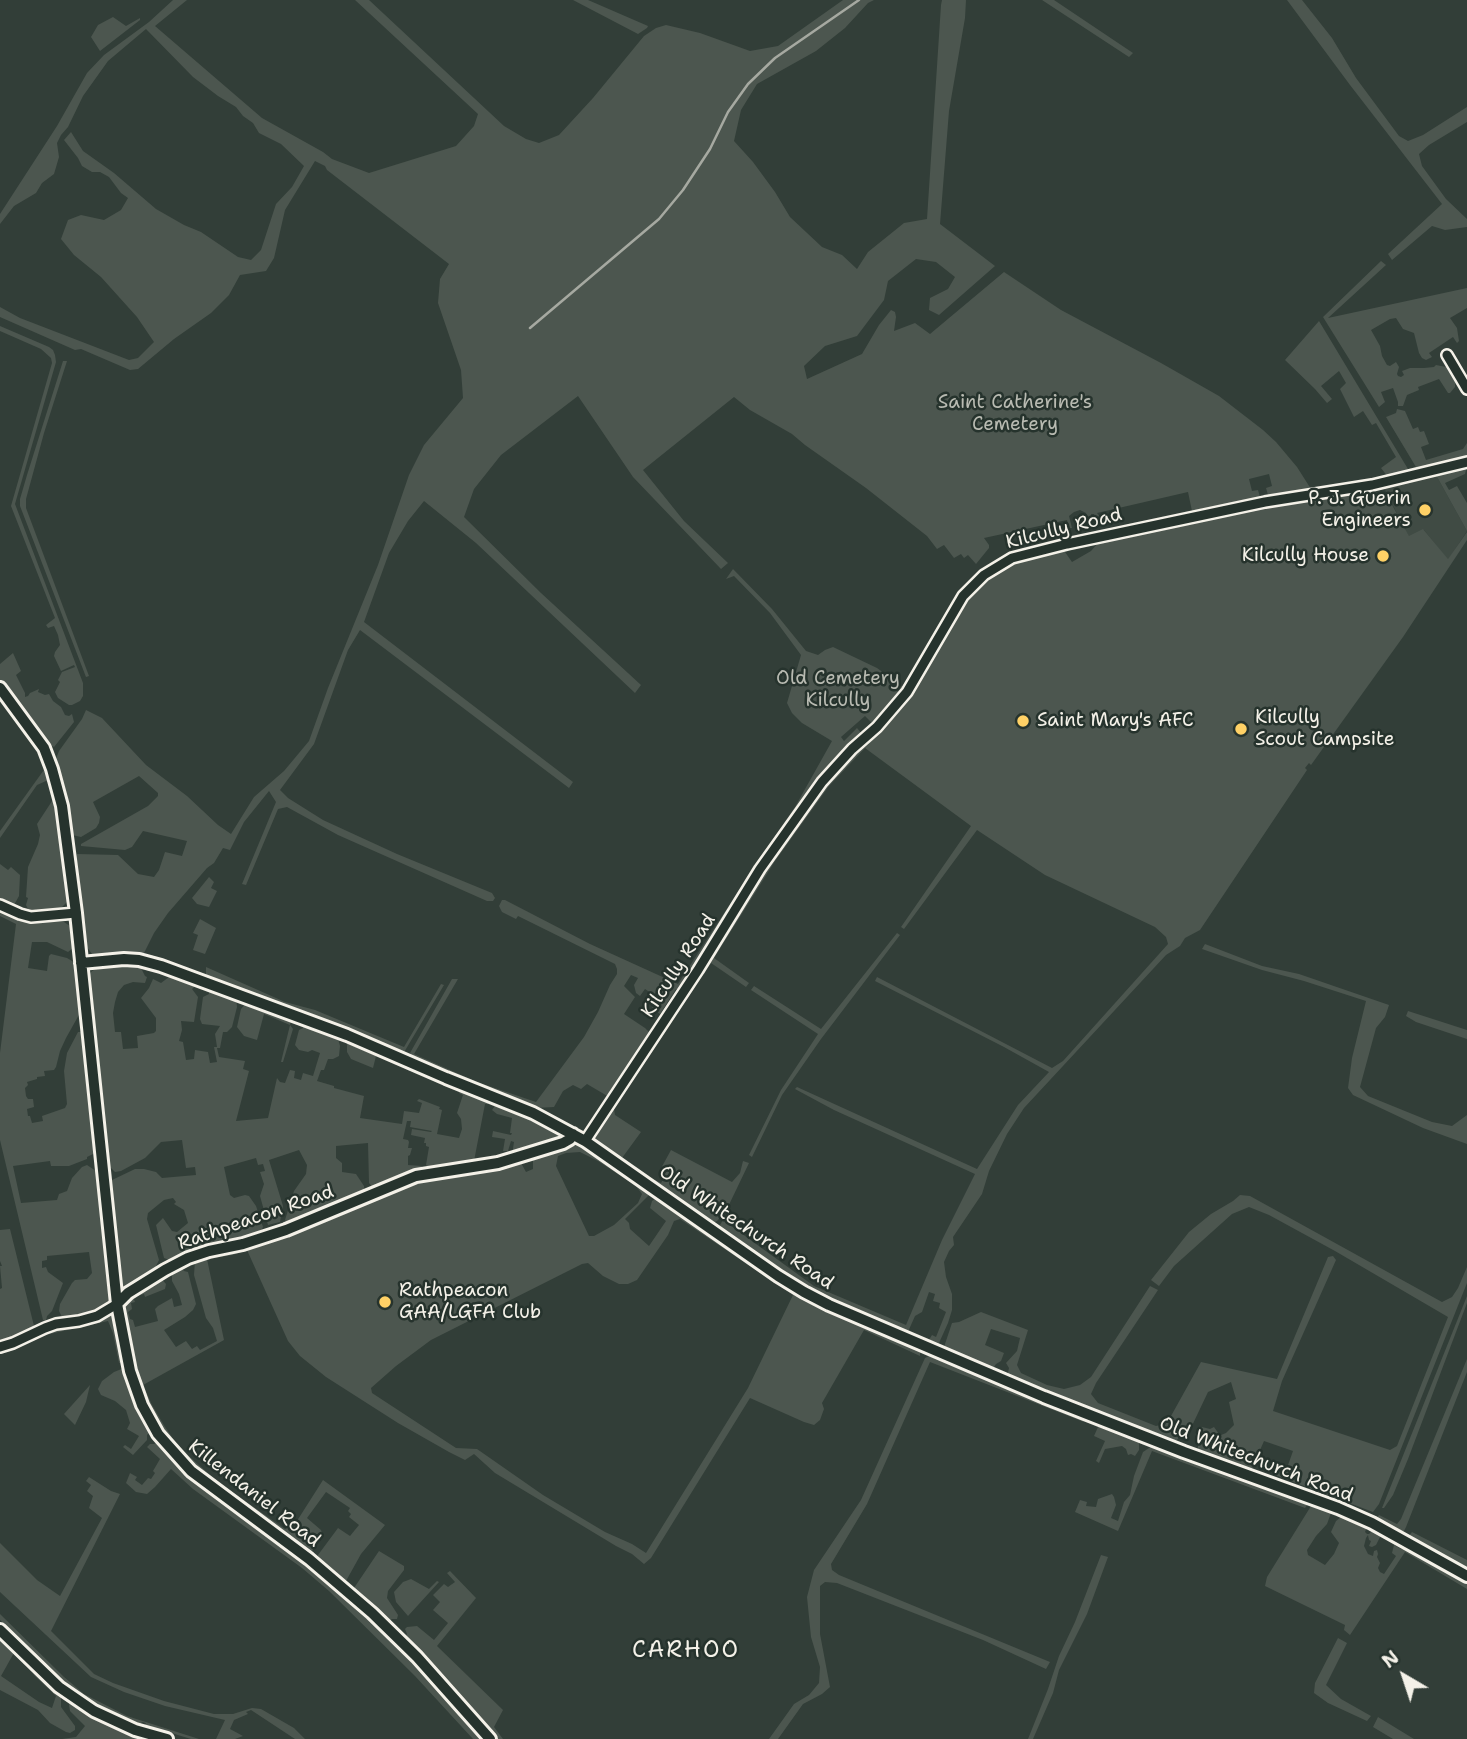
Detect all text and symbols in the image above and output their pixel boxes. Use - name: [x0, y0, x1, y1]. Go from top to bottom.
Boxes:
- park label: Saint Catherine's Cemetery: [938, 392, 1092, 436]
- place label: P. J. Guerin Engineers: [1308, 488, 1411, 532]
- marker: P. J. Guerin Engineers: [1417, 502, 1433, 518]
- street label: Kilcully Road: [1003, 504, 1125, 554]
- place label: Kilcully House: [1242, 545, 1369, 567]
- marker: Kilcully House: [1375, 548, 1391, 564]
- park label: Old Cemetery Kilcully: [776, 668, 900, 712]
- place label: Kilcully Scout Campsite: [1255, 707, 1394, 751]
- place label: Saint Mary's AFC: [1037, 710, 1194, 732]
- marker: Saint Mary's AFC: [1015, 713, 1031, 729]
- marker: Kilcully Scout Campsite: [1233, 721, 1249, 737]
- street label: Kilcully Road: [637, 910, 721, 1022]
- street label: Old Whitechurch Road: [654, 1161, 838, 1295]
- street label: Rathpeacon Road: [175, 1181, 337, 1255]
- place label: Rathpeacon GAA/LGFA Club: [399, 1280, 541, 1324]
- marker: Rathpeacon GAA/LGFA Club: [377, 1294, 393, 1310]
- street label: Old Whitechurch Road: [1156, 1412, 1356, 1508]
- street label: Killendaniel Road: [183, 1435, 325, 1553]
- district label: CARHOO: [633, 1637, 739, 1665]
- north arrow: [1369, 1641, 1439, 1711]
- text: N: [1377, 1645, 1404, 1674]

